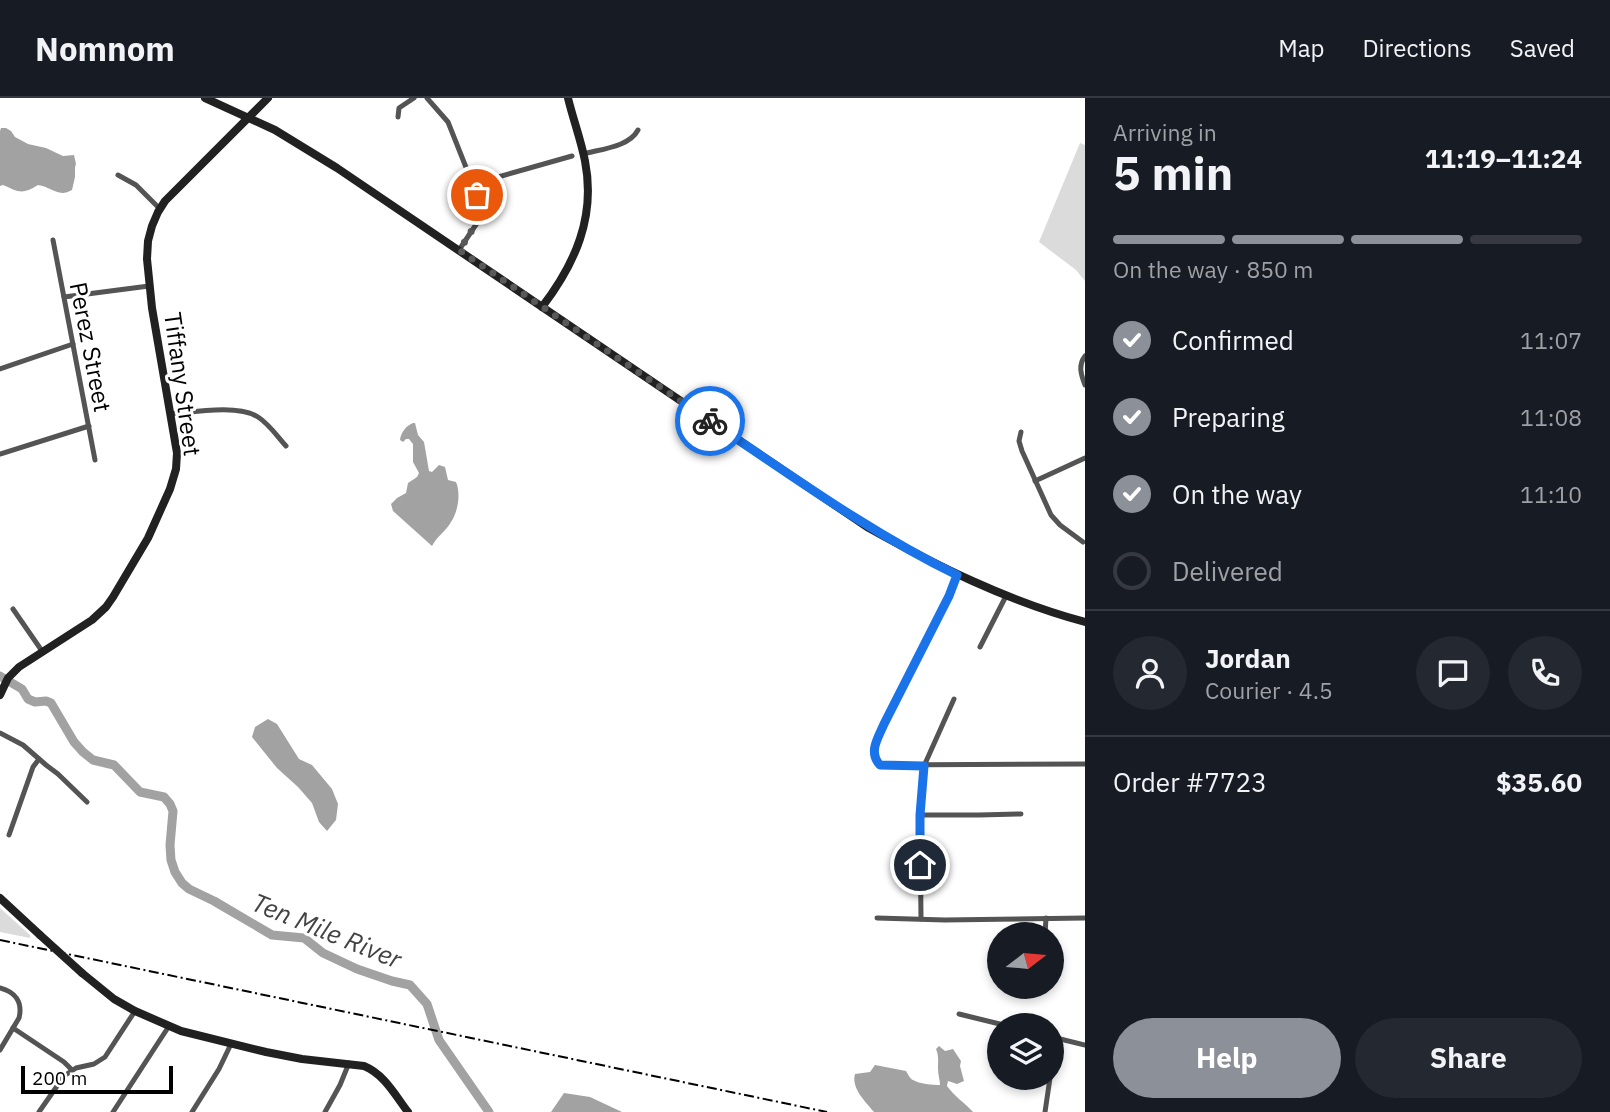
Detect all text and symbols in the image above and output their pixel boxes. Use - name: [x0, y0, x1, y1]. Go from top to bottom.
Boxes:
- text: Nomnom: [35, 27, 175, 70]
- text: Map: [1278, 32, 1324, 64]
- text: Directions: [1362, 32, 1472, 64]
- text: Saved: [1510, 32, 1575, 64]
- text: Arriving in: [1113, 117, 1217, 147]
- text: 11:19–11:24: [1425, 141, 1582, 175]
- text: 5 min: [1113, 143, 1233, 203]
- pin: [447, 165, 507, 225]
- icon: bag: [458, 176, 496, 214]
- text: On the way · 850 m: [1113, 254, 1313, 284]
- street label: Perez Street: [63, 279, 119, 415]
- street label: Tiffany Street: [157, 310, 209, 458]
- icon: check: [1113, 321, 1151, 359]
- text: Confirmed: [1172, 323, 1294, 357]
- text: 11:07: [1520, 325, 1582, 355]
- courier: [675, 386, 745, 456]
- icon: check: [1113, 398, 1151, 436]
- text: Preparing: [1172, 400, 1285, 434]
- icon: bike: [691, 402, 729, 440]
- text: 11:08: [1520, 402, 1582, 432]
- icon: check: [1113, 475, 1151, 513]
- text: On the way: [1172, 477, 1302, 511]
- text: 11:10: [1520, 479, 1582, 509]
- text: Delivered: [1172, 554, 1283, 588]
- button: person: [1113, 636, 1187, 710]
- button: chat: [1416, 636, 1490, 710]
- button: phone: [1508, 636, 1582, 710]
- text: Jordan: [1205, 641, 1291, 675]
- text: Courier · 4.5: [1205, 675, 1333, 705]
- text: Order #7723: [1113, 765, 1267, 799]
- text: $35.60: [1496, 765, 1582, 799]
- pin: [890, 835, 950, 895]
- icon: home: [901, 846, 939, 884]
- water label: Ten Mile River: [247, 885, 408, 976]
- north arrow: [987, 922, 1064, 999]
- map controls: [987, 922, 1064, 1090]
- button: layers: [987, 1013, 1064, 1090]
- button: Help: [1113, 1018, 1341, 1098]
- button: Share: [1355, 1018, 1582, 1098]
- scale bar: [21, 1063, 173, 1095]
- text: 200 m: [32, 1066, 87, 1090]

